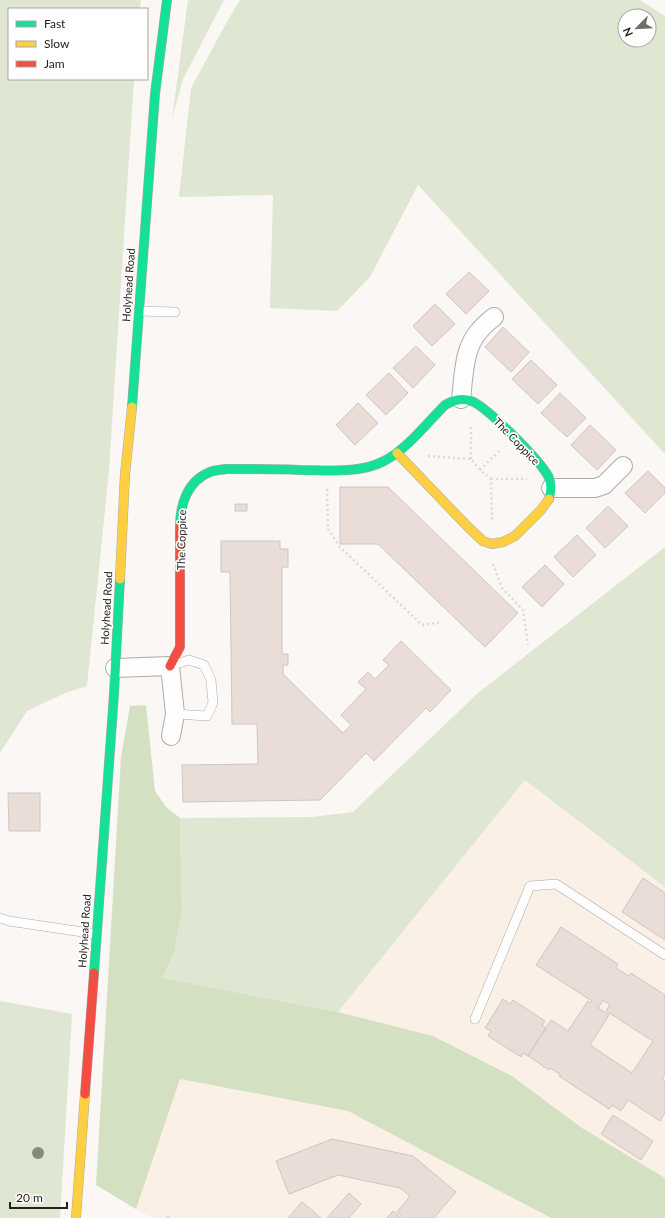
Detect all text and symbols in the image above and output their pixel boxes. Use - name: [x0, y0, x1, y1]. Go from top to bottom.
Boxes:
- legend: [8, 8, 148, 80]
- north arrow: [617, 8, 657, 48]
- text: Fast: [44, 16, 66, 31]
- text: N: [620, 26, 635, 39]
- text: Slow: [44, 36, 70, 51]
- text: Jam: [44, 56, 65, 71]
- street label: Holyhead Road: [119, 248, 137, 322]
- street label: The Coppice: [491, 415, 543, 467]
- street label: The Coppice: [174, 509, 188, 570]
- street label: Holyhead Road: [98, 571, 114, 645]
- street label: Holyhead Road: [75, 894, 93, 968]
- scale bar: [10, 1184, 67, 1210]
- text: 20 m: [16, 1190, 43, 1205]

